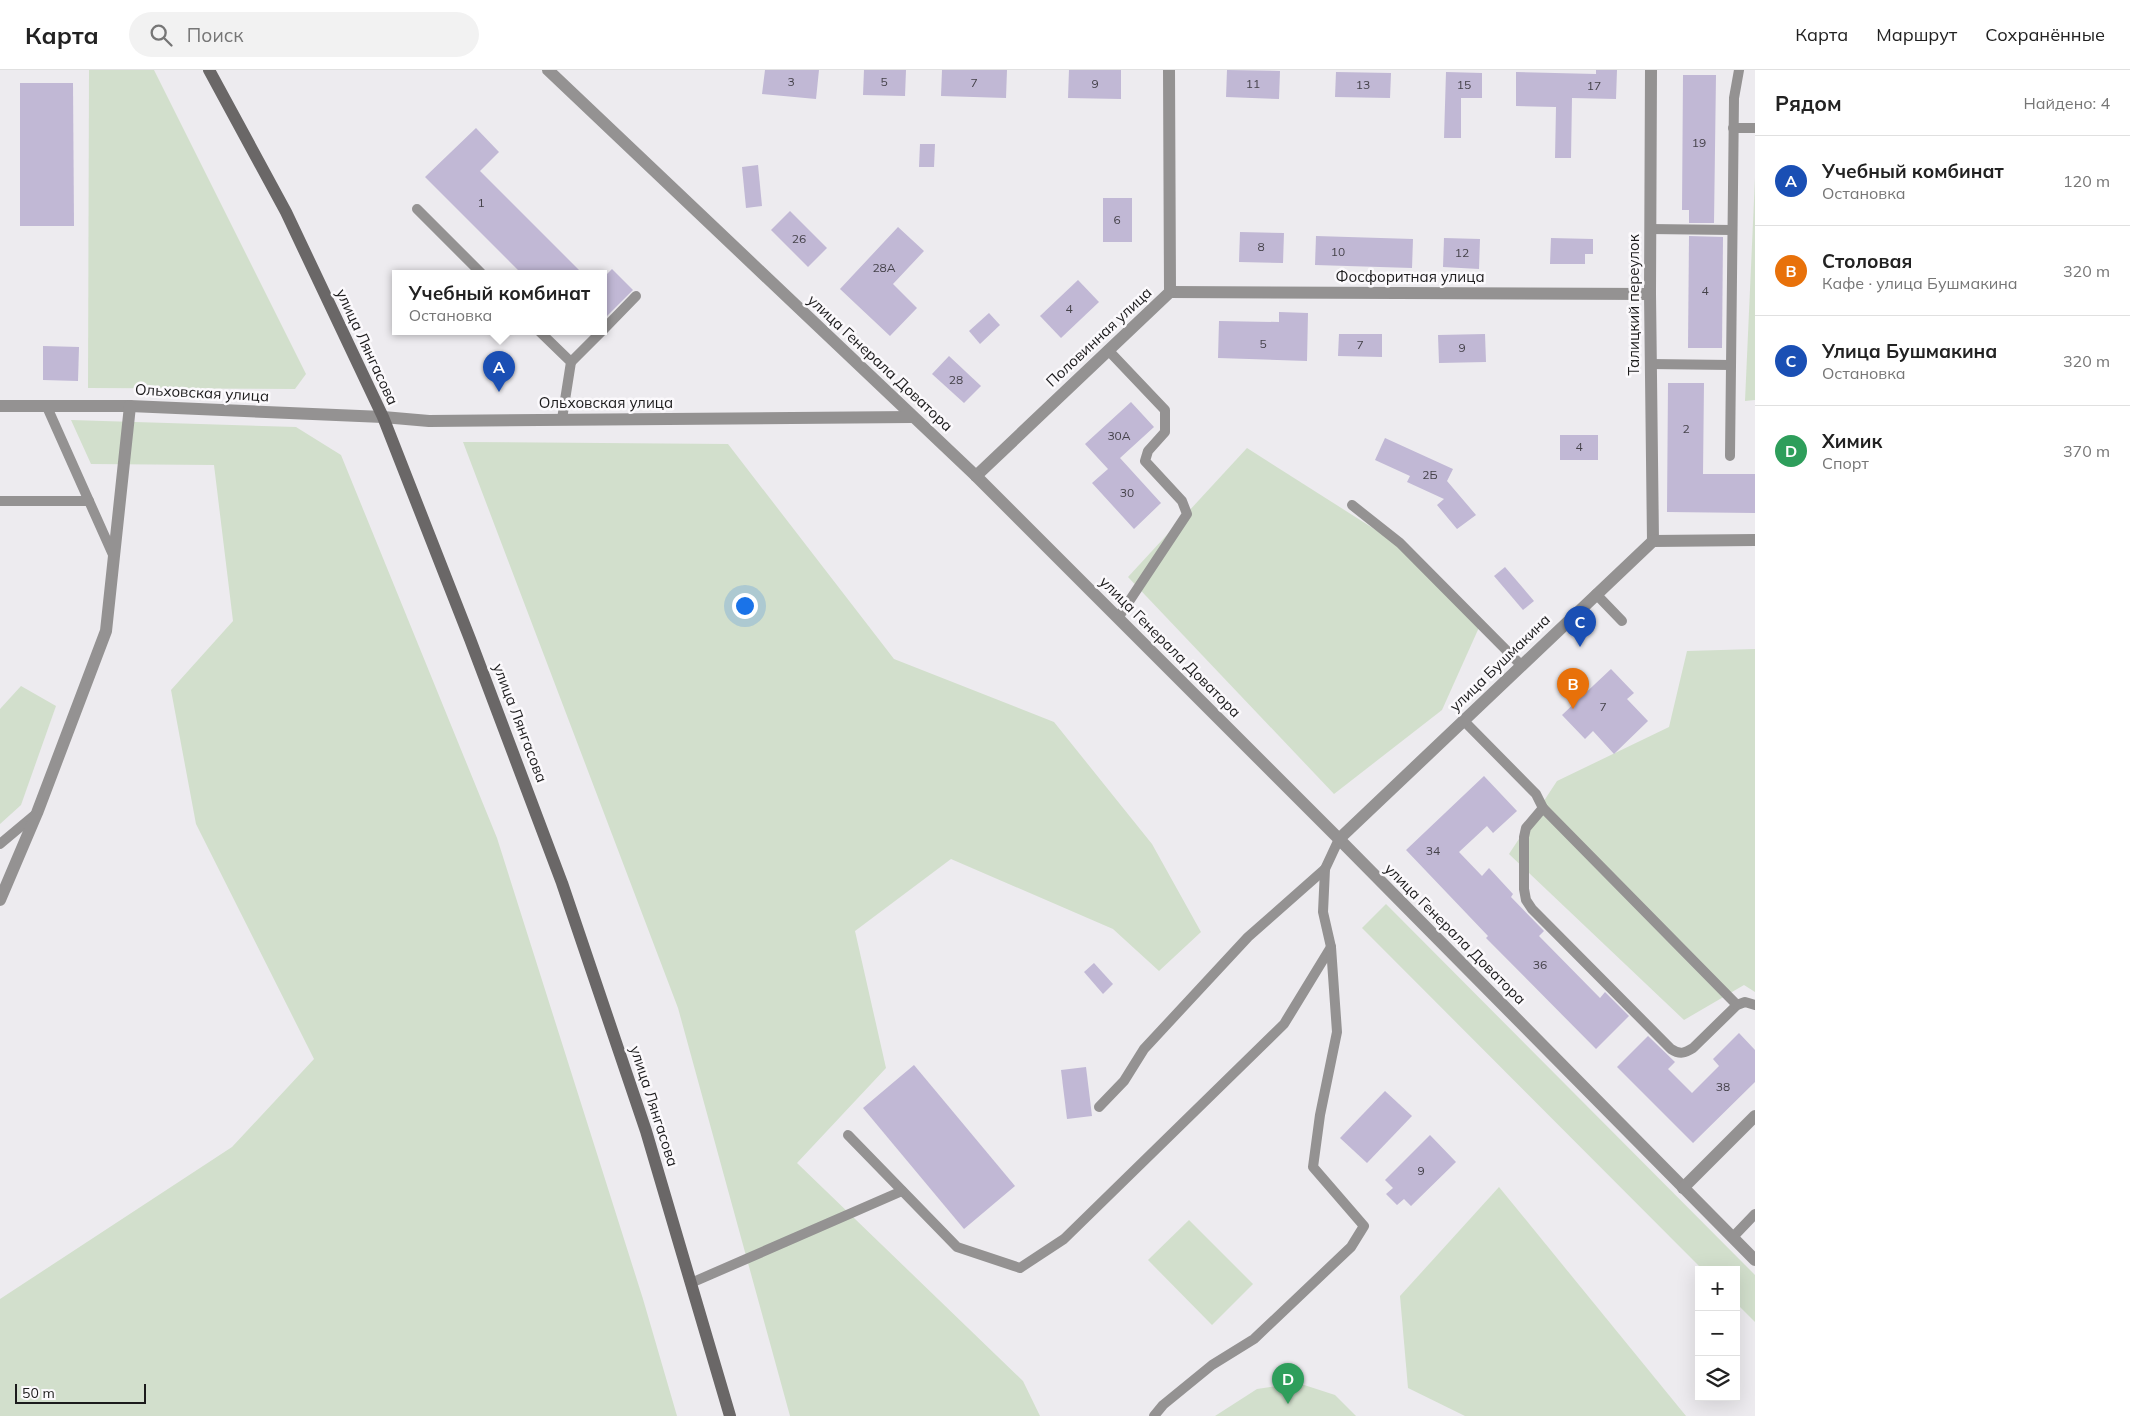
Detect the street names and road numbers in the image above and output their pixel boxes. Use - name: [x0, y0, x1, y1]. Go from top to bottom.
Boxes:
- street label: Талицкий переулок: [1624, 233, 1643, 376]
- street label: Фосфоритная улица: [1335, 267, 1485, 286]
- street label: Половинная улица: [1042, 283, 1156, 391]
- street label: улица Лянгасова: [332, 286, 403, 408]
- street label: улица Генерала Доватора: [804, 290, 957, 435]
- street label: Ольховская улица: [134, 379, 270, 406]
- street label: Ольховская улица: [539, 393, 673, 412]
- street label: улица Генерала Доватора: [1096, 572, 1245, 721]
- street label: улица Бушмакина: [1445, 610, 1554, 716]
- street label: улица Лянгасова: [489, 661, 552, 785]
- street label: улица Генерала Доватора: [1381, 859, 1530, 1008]
- street label: улица Лянгасова: [626, 1043, 683, 1169]

